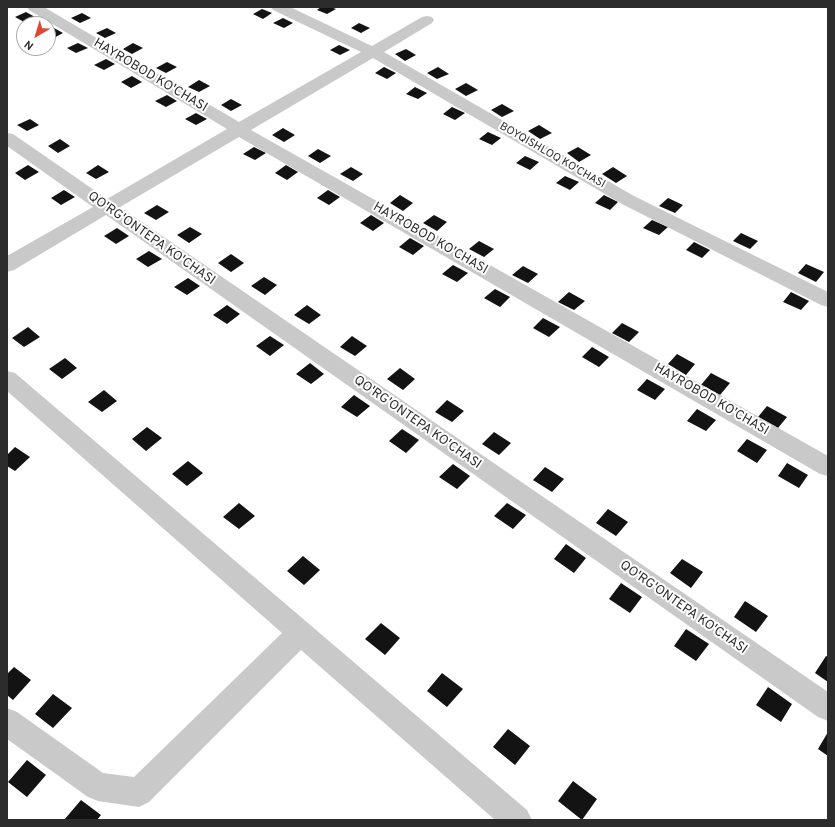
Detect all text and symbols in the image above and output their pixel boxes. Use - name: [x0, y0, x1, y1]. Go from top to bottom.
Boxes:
- north arrow: [16, 16, 56, 56]
- street label: HAYROBOD KO'CHASI: [90, 36, 210, 116]
- text: N: [22, 37, 37, 53]
- street label: BOYQISHLOQ KO'CHASI: [497, 120, 607, 192]
- street label: QO'RG'ONTEPA KO'CHASI: [84, 189, 218, 289]
- street label: HAYROBOD KO'CHASI: [370, 200, 490, 278]
- street label: HAYROBOD KO'CHASI: [651, 361, 771, 439]
- street label: QO'RG'ONTEPA KO'CHASI: [350, 373, 484, 473]
- street label: QO'RG'ONTEPA KO'CHASI: [616, 558, 750, 658]

